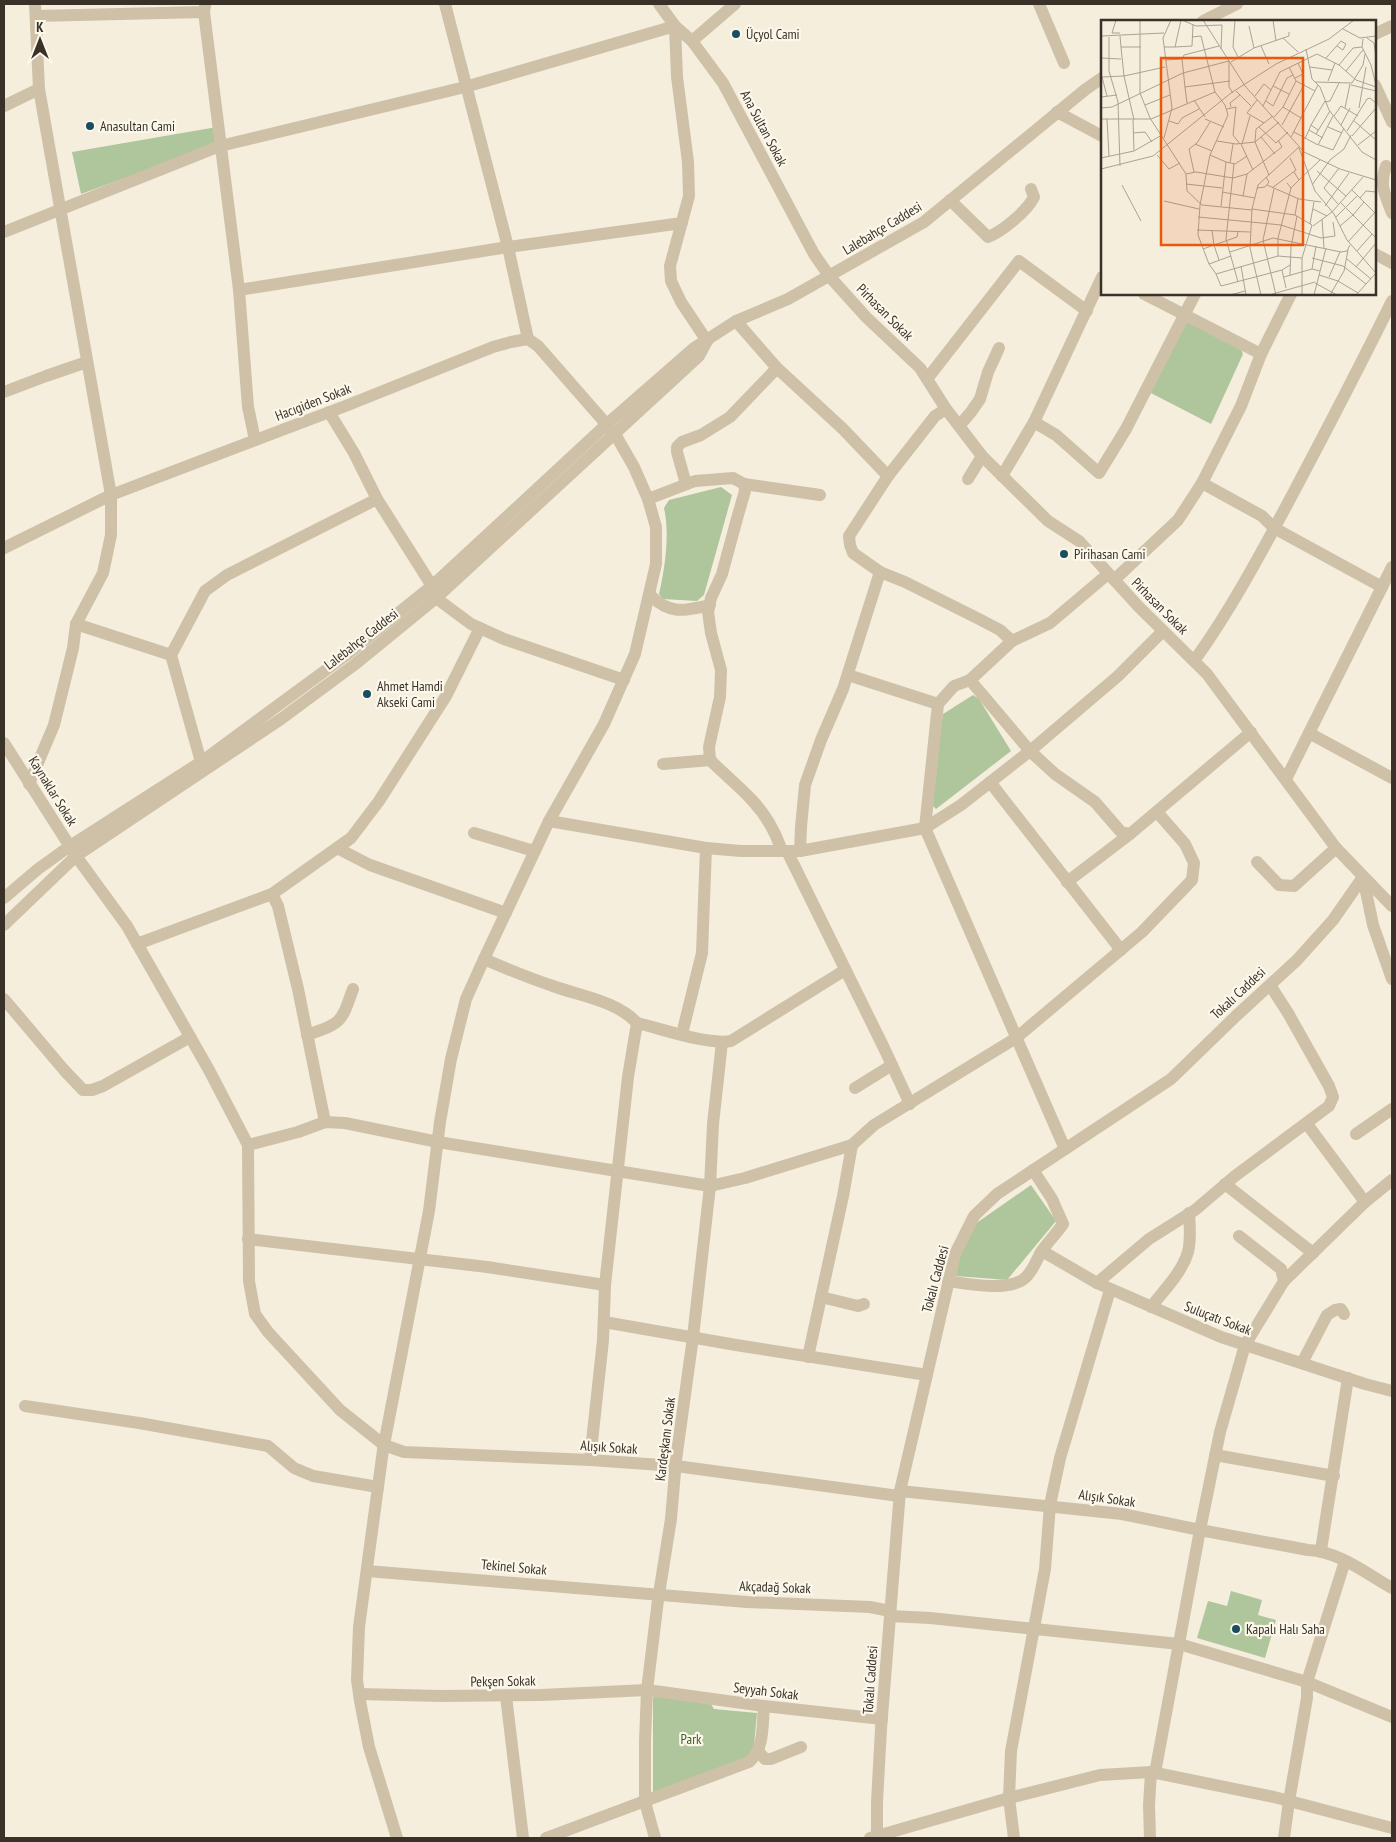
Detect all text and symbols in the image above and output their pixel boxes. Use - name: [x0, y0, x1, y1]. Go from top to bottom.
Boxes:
- north arrow: [15, 15, 65, 65]
- text: K: [36, 18, 44, 36]
- inset map: [1101, 20, 1376, 295]
- place label: Üçyol Cami: [746, 25, 800, 43]
- marker: Üçyol Cami: [730, 28, 742, 40]
- street label: Ana Sultan Sokak: [736, 87, 792, 170]
- place label: Anasultan Cami: [100, 117, 175, 135]
- marker: Anasultan Cami: [84, 120, 96, 132]
- street label: Lalebahçe Caddesi: [839, 197, 925, 259]
- street label: Pirhasan Sokak: [853, 280, 918, 345]
- street label: Hacıgiden Sokak: [273, 379, 354, 425]
- place label: Pirihasan Cami: [1074, 545, 1145, 563]
- marker: Pirihasan Cami: [1058, 548, 1070, 560]
- street label: Pirhasan Sokak: [1128, 574, 1193, 639]
- street label: Lalebahçe Caddesi: [320, 604, 402, 674]
- place label: Ahmet Hamdi Akseki Cami: [377, 677, 443, 711]
- marker: Ahmet Hamdi Akseki Cami: [361, 688, 373, 700]
- street label: Kaynaklar Sokak: [24, 753, 82, 830]
- street label: Tokalı Caddesi: [1207, 963, 1269, 1023]
- street label: Tokalı Caddesi: [917, 1244, 953, 1314]
- street label: Suluçatı Sokak: [1182, 1297, 1255, 1339]
- street label: Kardeşkanı Sokak: [651, 1396, 679, 1482]
- street label: Alışık Sokak: [580, 1436, 639, 1458]
- street label: Alışık Sokak: [1077, 1485, 1137, 1511]
- street label: Tekinel Sokak: [480, 1555, 548, 1579]
- street label: Akçadağ Sokak: [739, 1577, 812, 1597]
- place label: Kapalı Halı Saha: [1246, 1620, 1325, 1638]
- marker: Kapalı Halı Saha: [1230, 1623, 1242, 1635]
- street label: Tokalı Caddesi: [859, 1645, 881, 1715]
- street label: Pekşen Sokak: [470, 1671, 536, 1691]
- street label: Seyyah Sokak: [732, 1678, 800, 1704]
- park label: Park: [681, 1730, 702, 1748]

